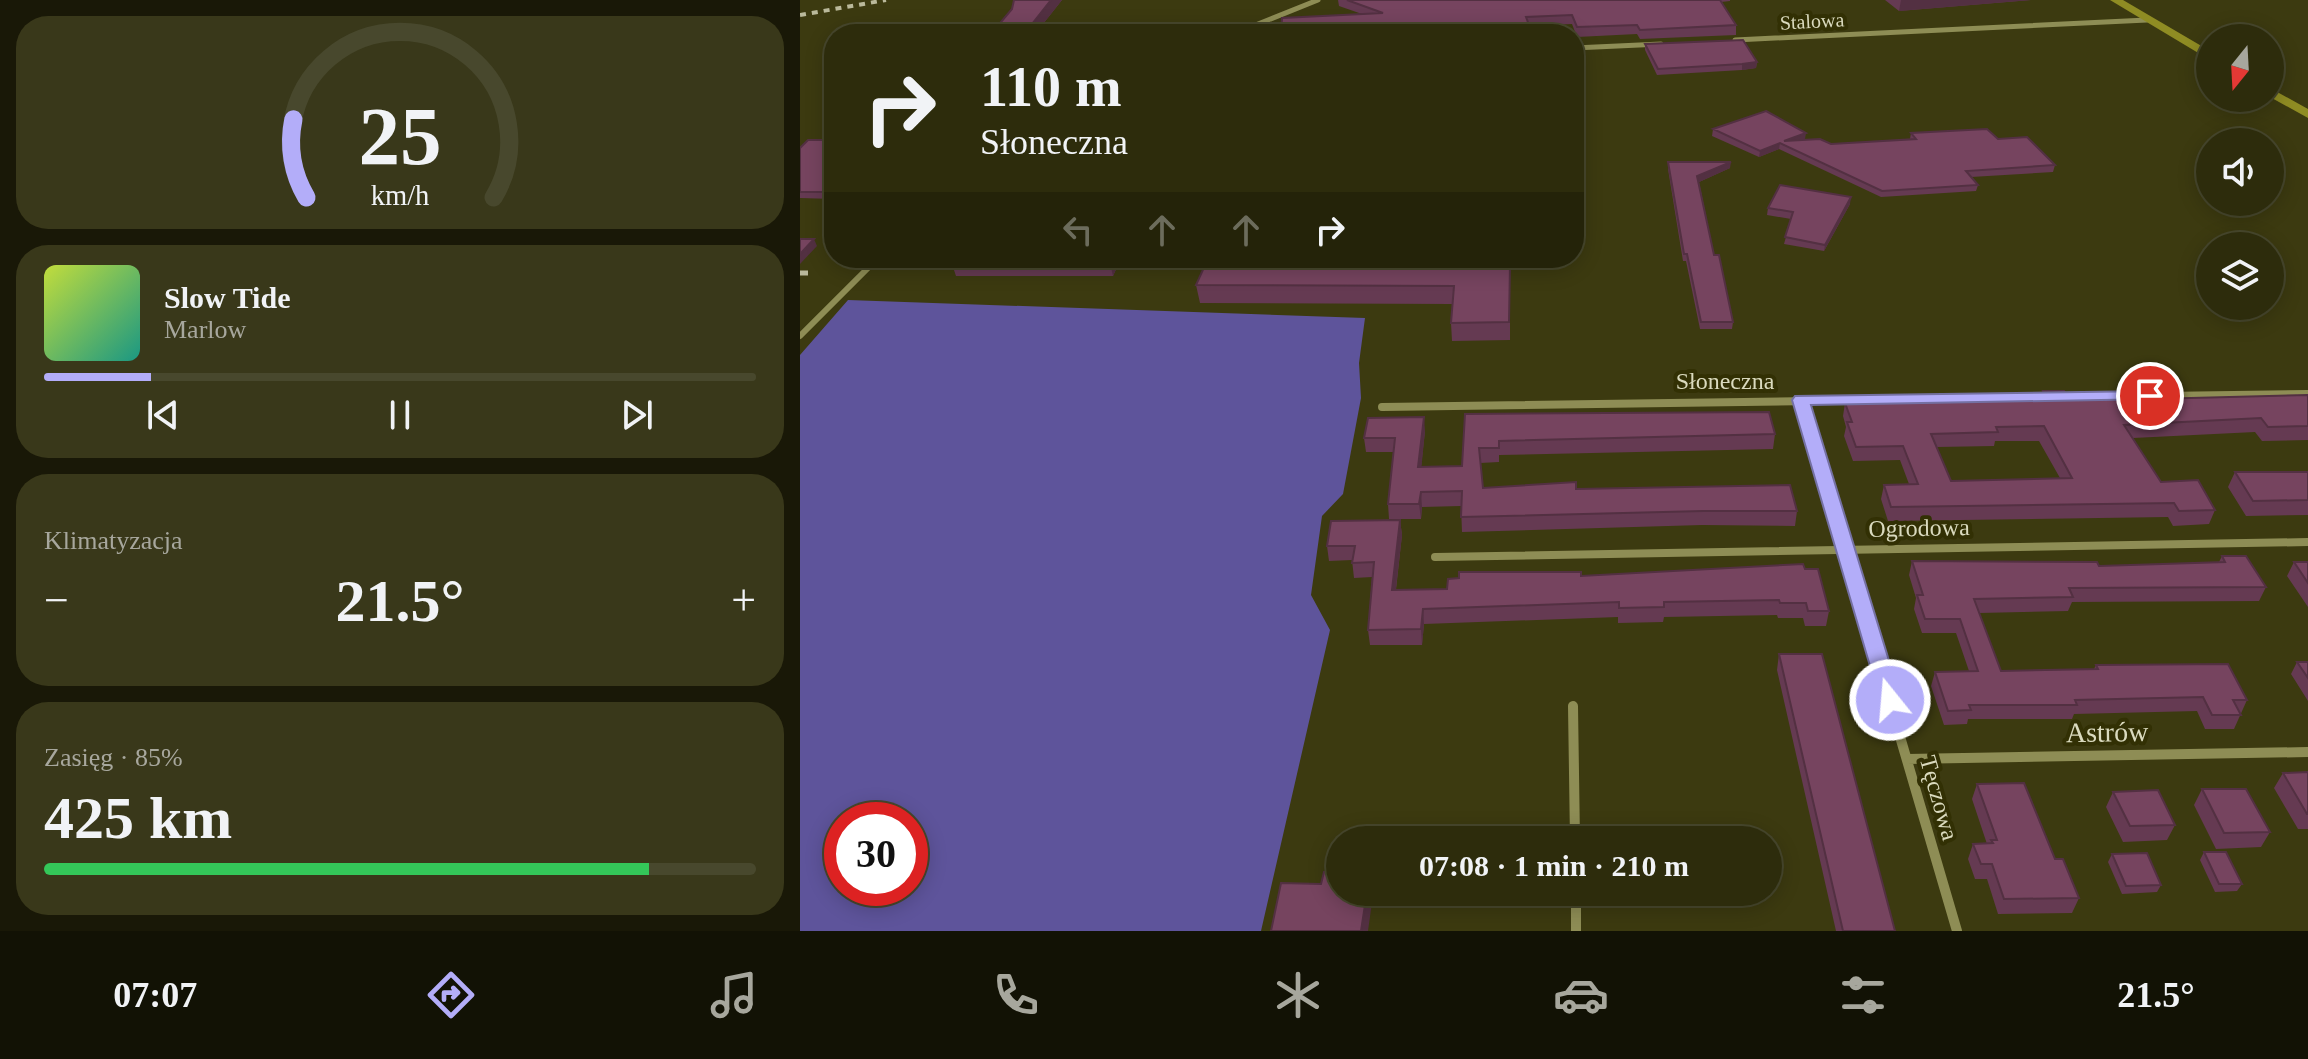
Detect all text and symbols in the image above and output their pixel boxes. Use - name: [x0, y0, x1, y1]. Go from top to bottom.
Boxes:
- street label: Stalowa: [1779, 8, 1845, 34]
- north arrow: [2196, 24, 2284, 112]
- map controls: [2196, 24, 2284, 320]
- icon: right: [848, 56, 952, 160]
- text: 110 m: [980, 56, 1122, 118]
- text: 25: [358, 90, 442, 182]
- text: Słoneczna: [980, 122, 1128, 162]
- button: sound: [2196, 128, 2284, 216]
- text: km/h: [371, 181, 429, 212]
- icon: left: [1056, 208, 1100, 252]
- icon: ahead: [1140, 208, 1184, 252]
- icon: ahead: [1224, 208, 1268, 252]
- icon: right: [1308, 208, 1352, 252]
- button: layers: [2196, 232, 2284, 320]
- text: Slow Tide: [164, 281, 290, 314]
- text: Marlow: [164, 315, 246, 344]
- pin: [2116, 362, 2184, 430]
- street label: Słoneczna: [1676, 368, 1775, 394]
- icon: arrive: [2128, 374, 2172, 418]
- icon: previous: [141, 393, 185, 437]
- icon: pause: [378, 393, 422, 437]
- icon: next: [615, 393, 659, 437]
- street label: Ogrodowa: [1868, 514, 1970, 542]
- text: Klimatyzacja: [44, 526, 183, 555]
- text: 21.5°: [336, 568, 465, 634]
- text: −: [44, 576, 69, 625]
- text: +: [731, 576, 756, 625]
- position arrow: [1848, 658, 1932, 742]
- street label: Astrów: [2066, 716, 2149, 748]
- text: Zasięg · 85%: [44, 743, 183, 772]
- street label: Tęczowa: [1915, 753, 1964, 844]
- text: 425 km: [44, 785, 232, 851]
- speed limit sign: 30: [824, 802, 928, 906]
- text: 07:08 · 1 min · 210 m: [1419, 849, 1689, 882]
- icon: directions: [423, 967, 479, 1023]
- icon: music: [706, 967, 762, 1023]
- icon: phone: [988, 967, 1044, 1023]
- icon: climate: [1270, 967, 1326, 1023]
- icon: car: [1553, 967, 1609, 1023]
- icon: filters: [1835, 967, 1891, 1023]
- text: 07:07: [113, 975, 197, 1015]
- text: 21.5°: [2117, 975, 2195, 1015]

